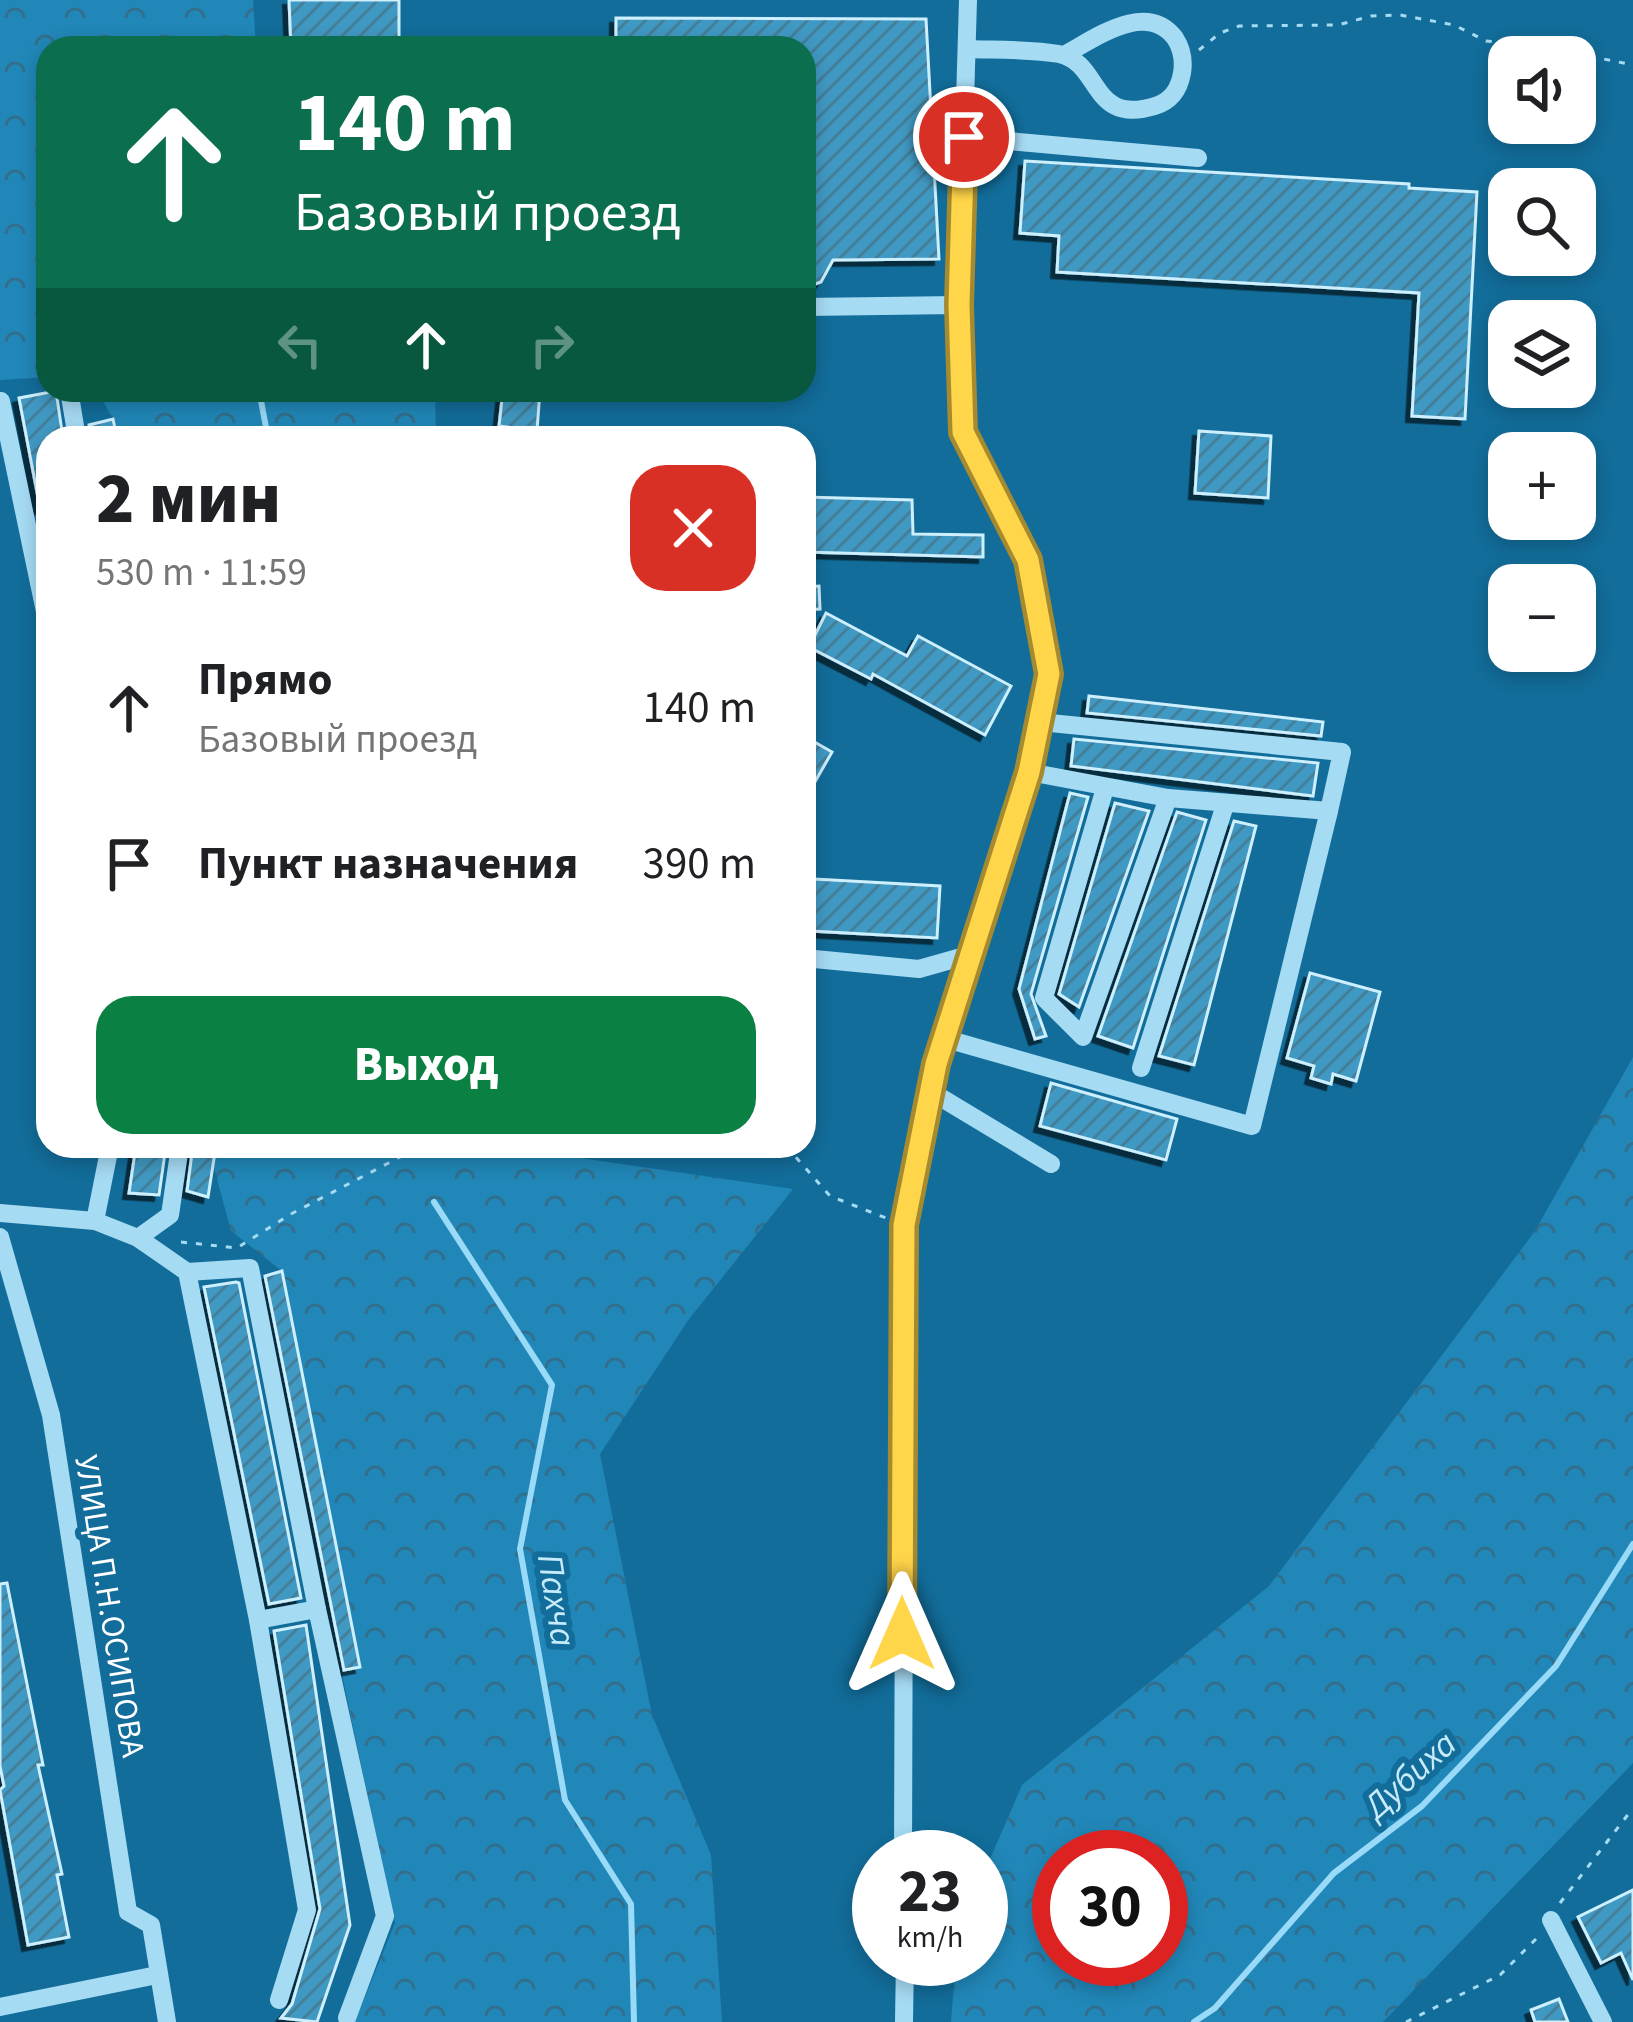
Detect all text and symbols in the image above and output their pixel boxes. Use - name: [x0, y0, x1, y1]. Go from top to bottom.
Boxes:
- map controls: [1488, 36, 1596, 672]
- button: sound: [1488, 36, 1596, 144]
- text: 140 m: [294, 64, 516, 184]
- icon: ahead: [96, 84, 252, 240]
- pin: [913, 86, 1015, 188]
- icon: arrive: [931, 104, 997, 170]
- button: search: [1488, 168, 1596, 276]
- text: Базовый проезд: [294, 175, 681, 252]
- button: layers: [1488, 300, 1596, 408]
- icon: left: [267, 312, 333, 378]
- icon: ahead: [393, 312, 459, 378]
- icon: right: [519, 312, 585, 378]
- button: +: [1488, 432, 1596, 540]
- text: 2 мин: [96, 448, 281, 551]
- button: close: [630, 465, 756, 591]
- text: 530 m · 11:59: [96, 545, 307, 601]
- button: −: [1488, 564, 1596, 672]
- text: Прямо: [198, 648, 332, 712]
- icon: ahead: [96, 675, 162, 741]
- text: 140 m: [643, 676, 756, 740]
- text: Базовый проезд: [198, 712, 477, 768]
- icon: arrive: [96, 831, 162, 897]
- text: Пункт назначения: [198, 832, 578, 896]
- text: 390 m: [643, 832, 756, 896]
- button: Выход: [96, 996, 756, 1134]
- street label: УЛИЦА П.Н.ОСИПОВА: [62, 1452, 157, 1761]
- water label: Пахча: [524, 1550, 589, 1650]
- position arrow: [839, 1571, 965, 1697]
- water label: Дубиха: [1351, 1719, 1468, 1832]
- speed limit sign: 30: [1032, 1830, 1188, 1986]
- text: 23: [898, 1850, 962, 1935]
- text: km/h: [897, 1916, 963, 1959]

